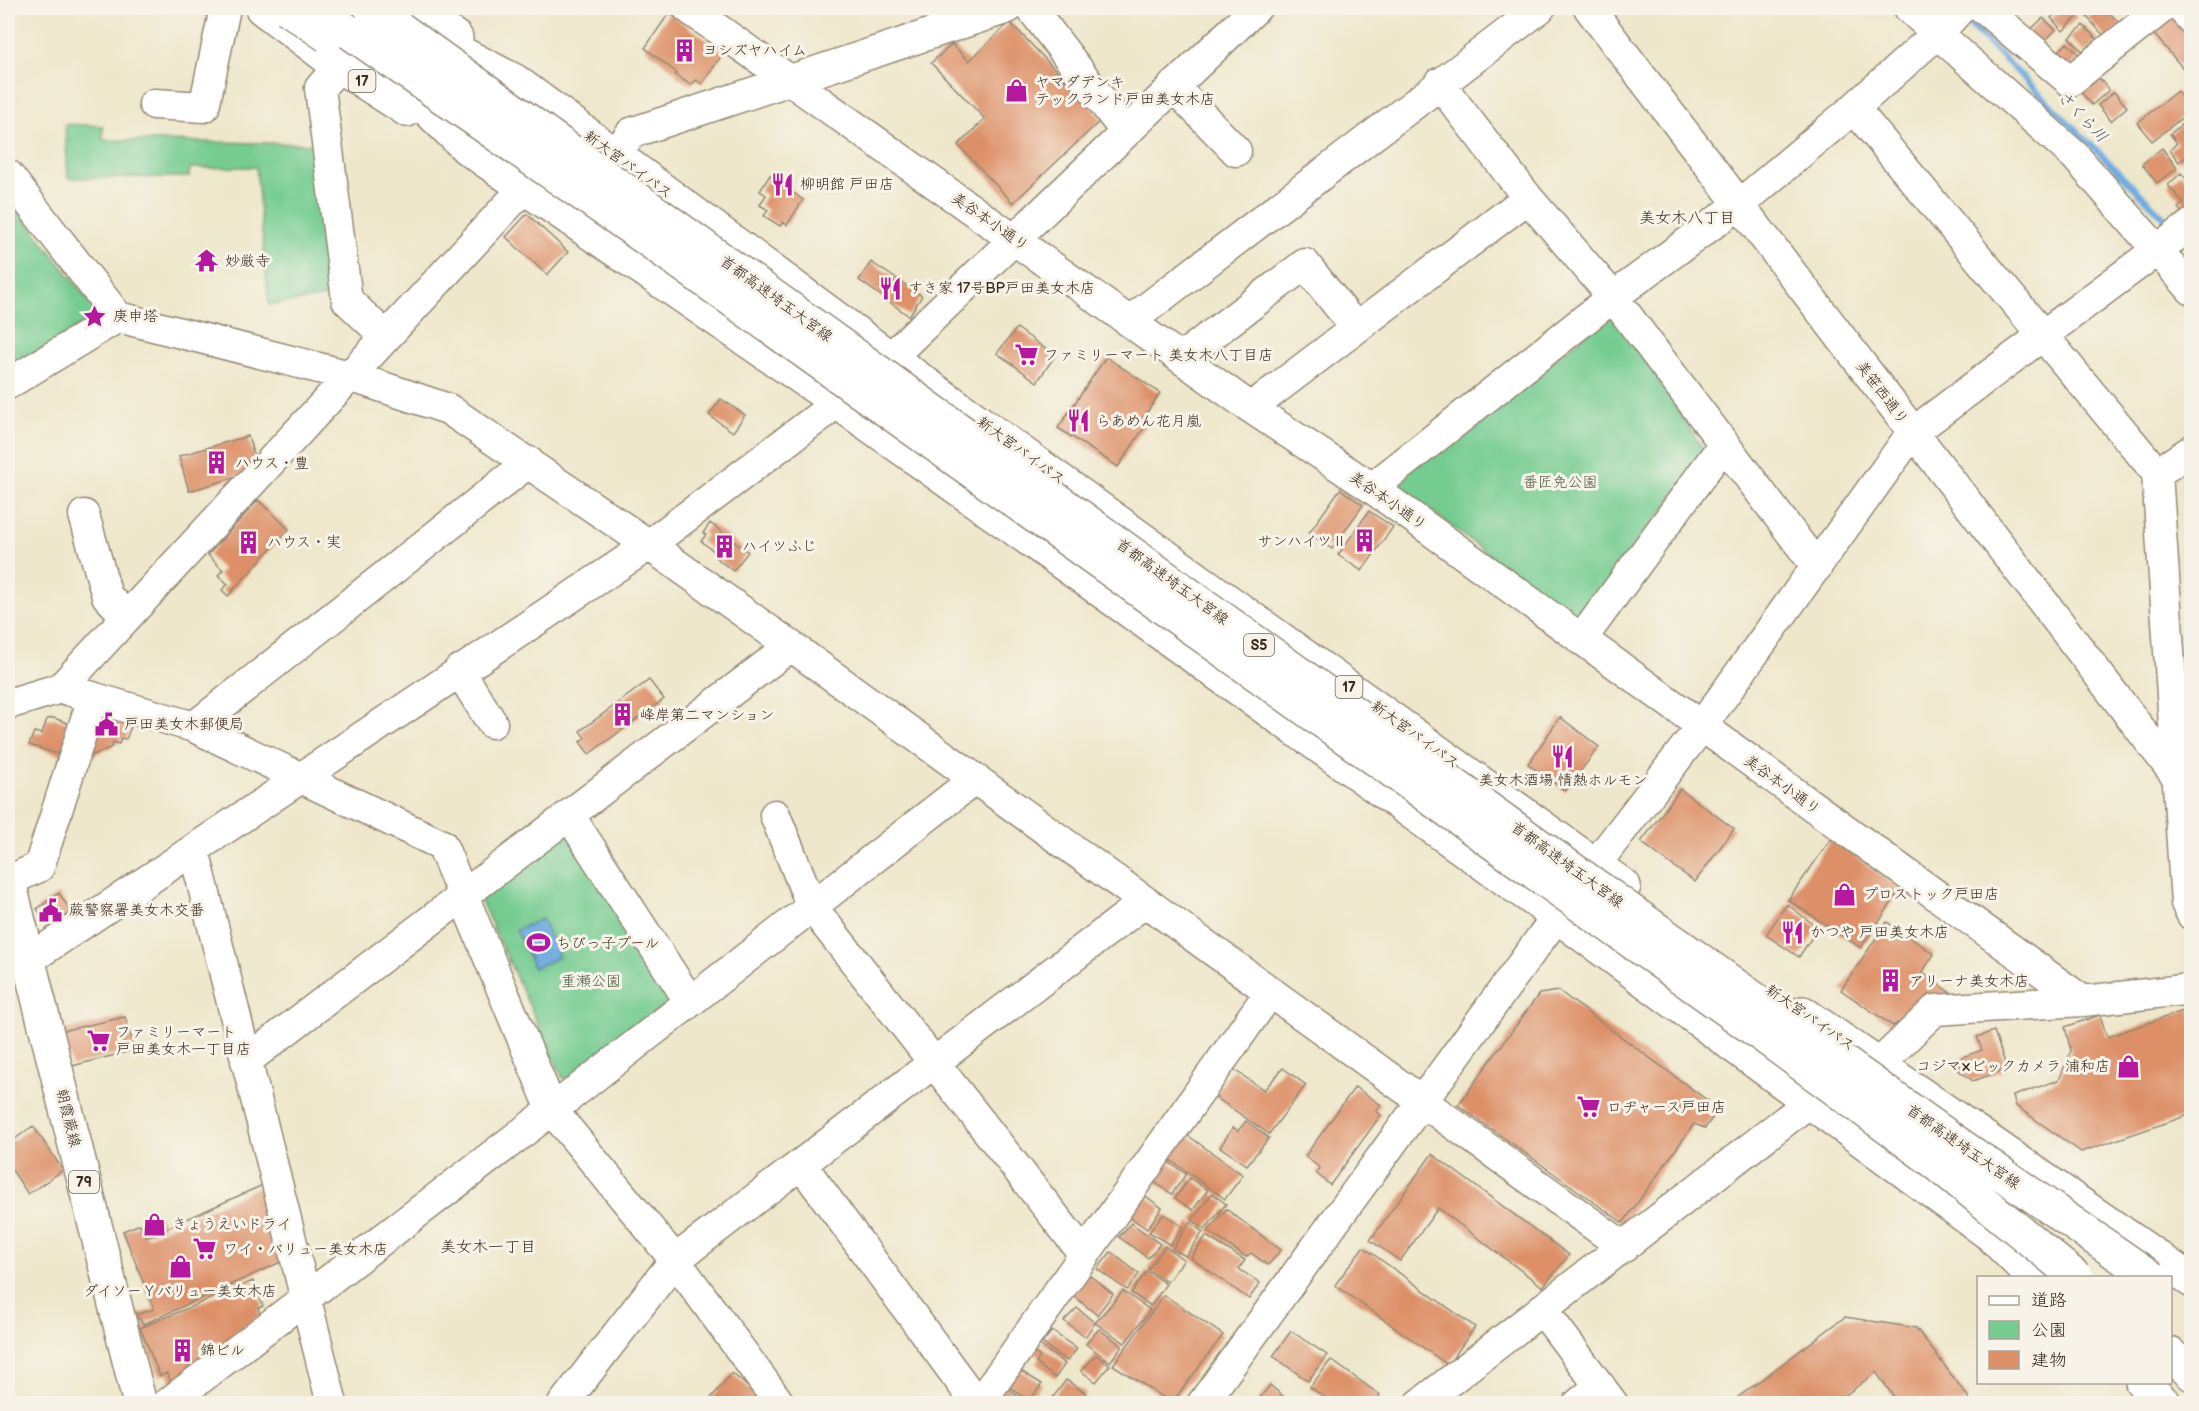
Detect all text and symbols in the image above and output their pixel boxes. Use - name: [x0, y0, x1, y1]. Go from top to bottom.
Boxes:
- building icon: ヨシズヤハイム: [672, 37, 698, 63]
- place label: ヨシズヤハイム: [703, 41, 807, 60]
- road number: 17: [348, 70, 376, 92]
- place label: ヤマダデンキ テックランド戸田美女木店: [1035, 73, 1215, 109]
- shop icon: ヤマダデンキ テックランド戸田美女木店: [1004, 78, 1030, 104]
- water label: さくら川: [2053, 87, 2111, 147]
- street label: 新大宮バイパス: [580, 127, 676, 203]
- restaurant icon: 柳明館 戸田店: [769, 171, 795, 197]
- place label: 柳明館 戸田店: [800, 175, 894, 194]
- street label: 美谷本小通り: [948, 188, 1032, 256]
- district label: 美女木八丁目: [1639, 209, 1735, 228]
- temple icon: 妙厳寺: [194, 248, 220, 274]
- place label: 妙厳寺: [225, 252, 270, 271]
- street label: 首都高速埼玉大宮線: [716, 252, 836, 346]
- restaurant icon: すき家 17号BP戸田美女木店: [877, 275, 903, 301]
- place label: すき家 17号BP戸田美女木店: [908, 279, 1095, 298]
- place icon: 庚申塔: [82, 303, 108, 329]
- place label: 庚申塔: [113, 307, 158, 326]
- supermarket icon: ファミリーマート 美女木八丁目店: [1013, 342, 1039, 368]
- place label: ファミリーマート 美女木八丁目店: [1044, 346, 1273, 365]
- street label: 美笹西通り: [1852, 357, 1912, 429]
- restaurant icon: らあめん花月嵐: [1065, 408, 1091, 434]
- place label: らあめん花月嵐: [1096, 412, 1201, 431]
- street label: 新大宮バイパス: [973, 413, 1069, 489]
- building icon: ハウス・豊: [204, 450, 230, 476]
- place label: ハウス・豊: [235, 454, 309, 473]
- street label: 美谷本小通り: [1346, 467, 1430, 535]
- park label: 番匠免公園: [1522, 473, 1598, 492]
- building icon: サンハイツⅡ: [1352, 528, 1378, 554]
- building icon: ハウス・実: [236, 529, 262, 555]
- place label: サンハイツⅡ: [1258, 532, 1347, 551]
- place label: ハウス・実: [267, 533, 341, 552]
- building icon: ハイツふじ: [711, 533, 737, 559]
- street label: 首都高速埼玉大宮線: [1112, 535, 1232, 629]
- place label: ハイツふじ: [742, 537, 817, 556]
- road number: S5: [1244, 634, 1274, 656]
- road number: 17: [1336, 676, 1362, 698]
- street label: 新大宮バイパス: [1367, 697, 1463, 773]
- building icon: 峰岸第二マンション: [609, 702, 635, 728]
- place label: 峰岸第二マンション: [640, 706, 774, 725]
- public building icon: 戸田美女木郵便局: [93, 711, 119, 737]
- place label: 戸田美女木郵便局: [124, 715, 244, 734]
- restaurant icon: 美女木酒場 情熱ホルモン: [1550, 743, 1576, 769]
- street label: 美谷本小通り: [1740, 751, 1824, 819]
- place label: 美女木酒場 情熱ホルモン: [1478, 771, 1648, 790]
- street label: 首都高速埼玉大宮線: [1507, 818, 1627, 912]
- shop icon: プロストック戸田店: [1832, 881, 1858, 907]
- place label: プロストック戸田店: [1863, 885, 1999, 904]
- public building icon: 蕨警察署美女木交番: [38, 897, 64, 923]
- place label: 蕨警察署美女木交番: [69, 901, 204, 920]
- restaurant icon: かつや 戸田美女木店: [1779, 919, 1805, 945]
- place label: かつや 戸田美女木店: [1810, 923, 1949, 942]
- sports icon: ちびっ子プール: [525, 930, 551, 956]
- place label: ちびっ子プール: [556, 934, 659, 953]
- building icon: アリーナ美女木店: [1878, 968, 1904, 994]
- park label: 重瀬公園: [561, 972, 621, 991]
- place label: アリーナ美女木店: [1909, 972, 2029, 991]
- street label: 新大宮バイパス: [1762, 980, 1858, 1056]
- place label: ファミリーマート 戸田美女木一丁目店: [116, 1023, 251, 1059]
- supermarket icon: ファミリーマート 戸田美女木一丁目店: [85, 1028, 111, 1054]
- shop icon: コジマ×ビックカメラ 浦和店: [2115, 1053, 2141, 1079]
- place label: コジマ×ビックカメラ 浦和店: [1916, 1057, 2110, 1076]
- street label: 朝霞蕨線: [52, 1087, 84, 1149]
- supermarket icon: ロヂャース戸田店: [1576, 1094, 1602, 1120]
- place label: ロヂャース戸田店: [1607, 1098, 1726, 1117]
- street label: 首都高速埼玉大宮線: [1902, 1100, 2024, 1194]
- road number: 79: [69, 1171, 99, 1193]
- shop icon: きょうえいドライ: [141, 1211, 167, 1237]
- place label: きょうえいドライ: [172, 1215, 291, 1234]
- supermarket icon: ワイ・バリュー美女木店: [192, 1236, 218, 1262]
- district label: 美女木一丁目: [440, 1238, 536, 1257]
- place label: ワイ・バリュー美女木店: [223, 1240, 388, 1259]
- shop icon: ダイソーＹバリュー美女木店: [167, 1254, 193, 1280]
- legend: [1977, 1276, 2172, 1384]
- place label: ダイソーＹバリュー美女木店: [83, 1282, 277, 1301]
- text: 道路: [2031, 1290, 2067, 1311]
- text: 公園: [2031, 1320, 2067, 1341]
- building icon: 錦ビル: [169, 1337, 195, 1363]
- place label: 錦ビル: [200, 1341, 245, 1360]
- text: 建物: [2031, 1350, 2067, 1371]

